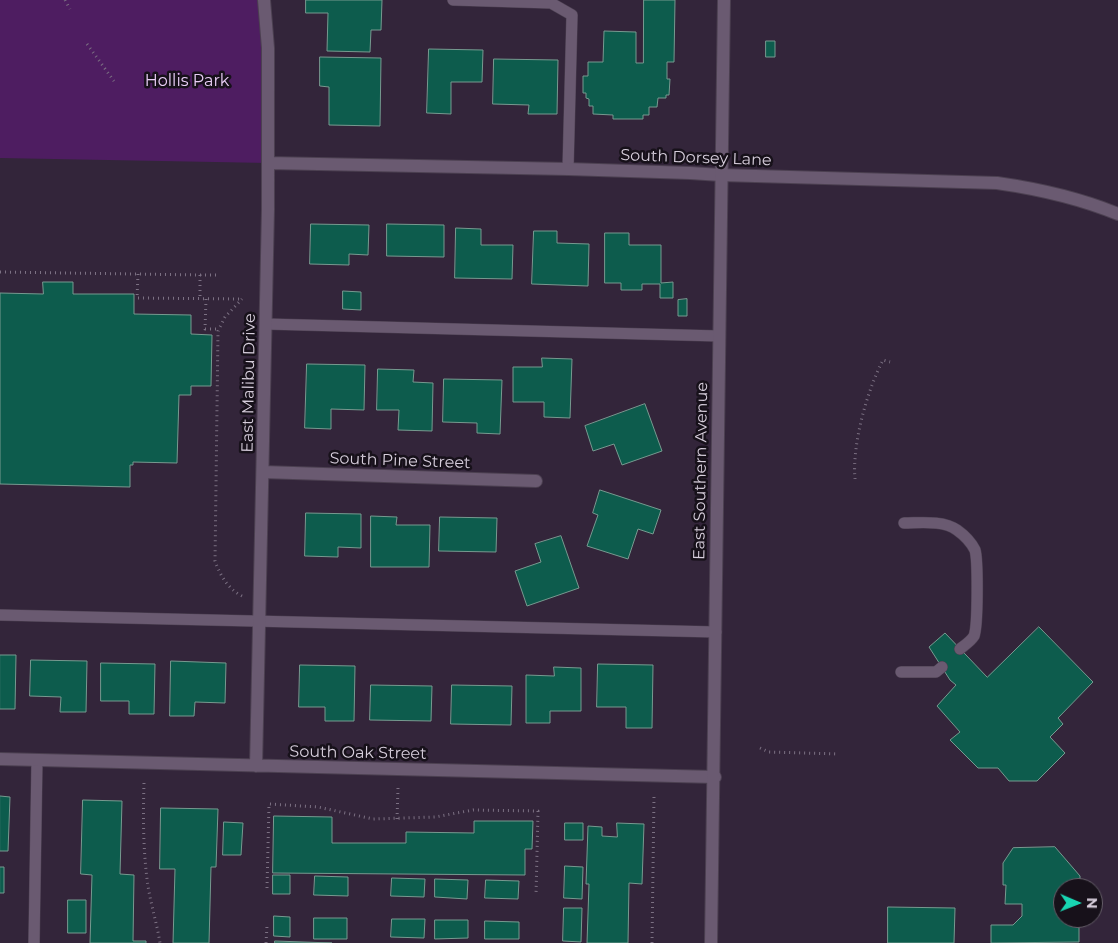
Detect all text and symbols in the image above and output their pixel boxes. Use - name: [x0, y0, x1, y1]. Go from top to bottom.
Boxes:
- park label: Hollis Park: [145, 71, 229, 91]
- street label: South Dorsey Lane: [620, 146, 772, 170]
- street label: East Malibu Drive: [238, 313, 260, 453]
- street label: East Southern Avenue: [690, 382, 712, 560]
- street label: South Pine Street: [329, 449, 471, 473]
- street label: South Oak Street: [289, 742, 427, 764]
- north arrow: [1053, 878, 1103, 928]
- text: N: [1083, 897, 1101, 909]

